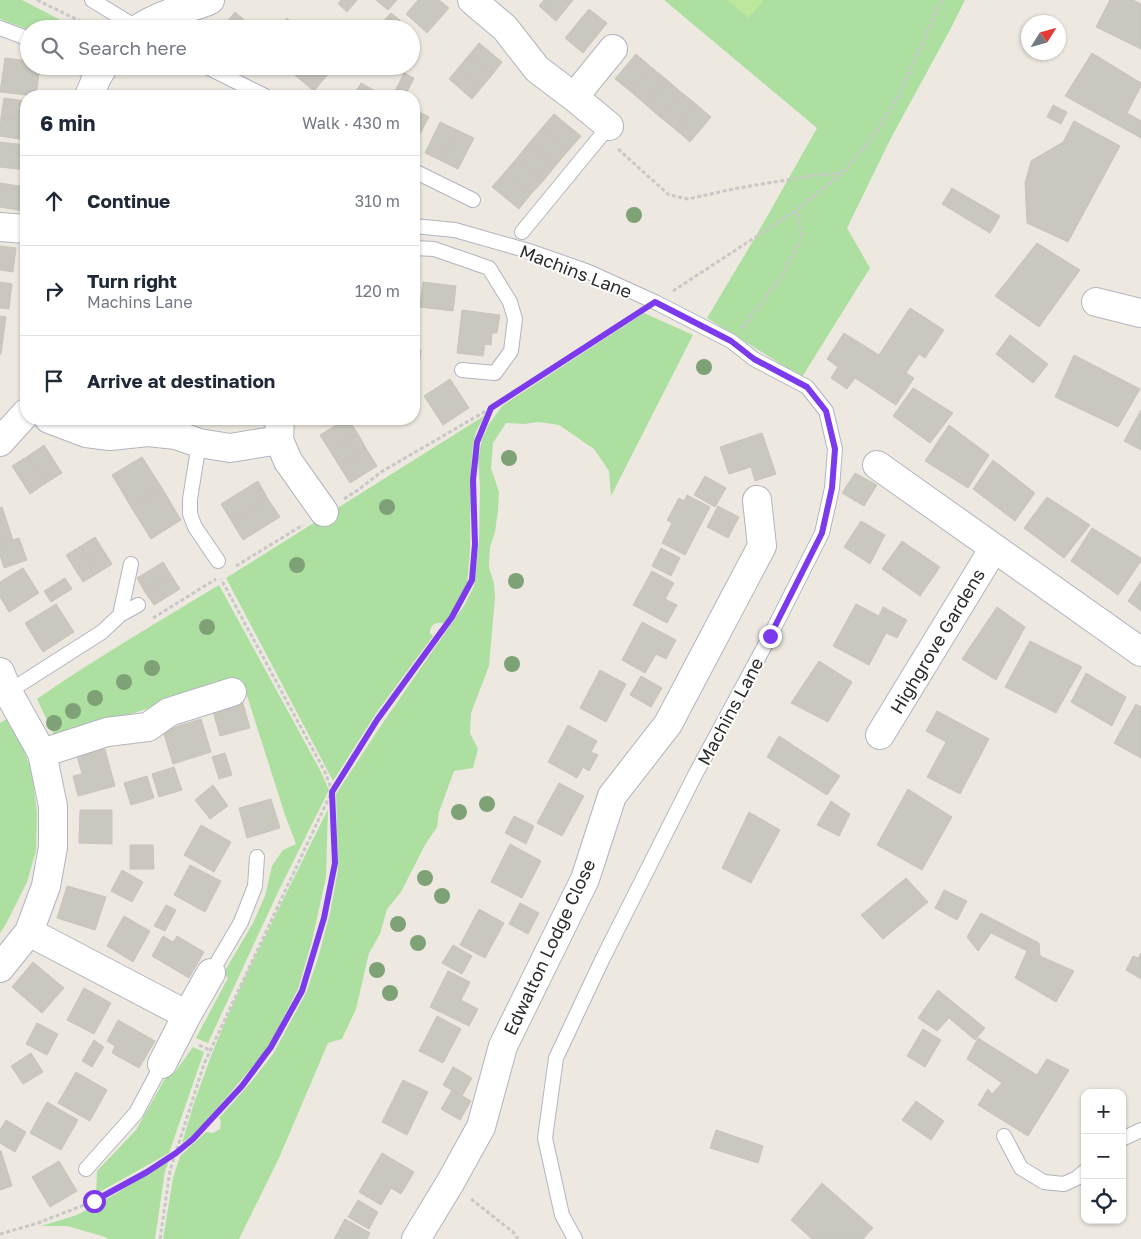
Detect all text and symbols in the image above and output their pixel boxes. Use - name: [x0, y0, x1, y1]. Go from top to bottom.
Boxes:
- north arrow: [1021, 15, 1066, 60]
- search box: [20, 20, 420, 75]
- icon: search: [38, 34, 66, 62]
- text: Search here: [78, 36, 187, 59]
- text: 6 min: [40, 110, 95, 136]
- text: Walk · 430 m: [302, 113, 400, 133]
- icon: ahead: [40, 187, 68, 215]
- text: Continue: [87, 189, 170, 212]
- text: 310 m: [355, 191, 400, 211]
- street label: Machins Lane: [517, 239, 635, 303]
- text: Turn right: [87, 269, 177, 292]
- icon: right: [40, 277, 68, 305]
- text: 120 m: [355, 281, 400, 301]
- text: Machins Lane: [87, 292, 192, 312]
- icon: arrive: [40, 367, 68, 395]
- text: Arrive at destination: [87, 369, 275, 392]
- street label: Highgrove Gardens: [885, 564, 989, 718]
- route end: [759, 625, 782, 648]
- street label: Machins Lane: [692, 653, 768, 769]
- street label: Edwalton Lodge Close: [499, 855, 599, 1039]
- map controls: [1081, 1089, 1126, 1224]
- button: +: [1081, 1089, 1126, 1134]
- button: −: [1081, 1134, 1126, 1179]
- button: locate: [1081, 1179, 1126, 1224]
- route start: [83, 1190, 106, 1213]

